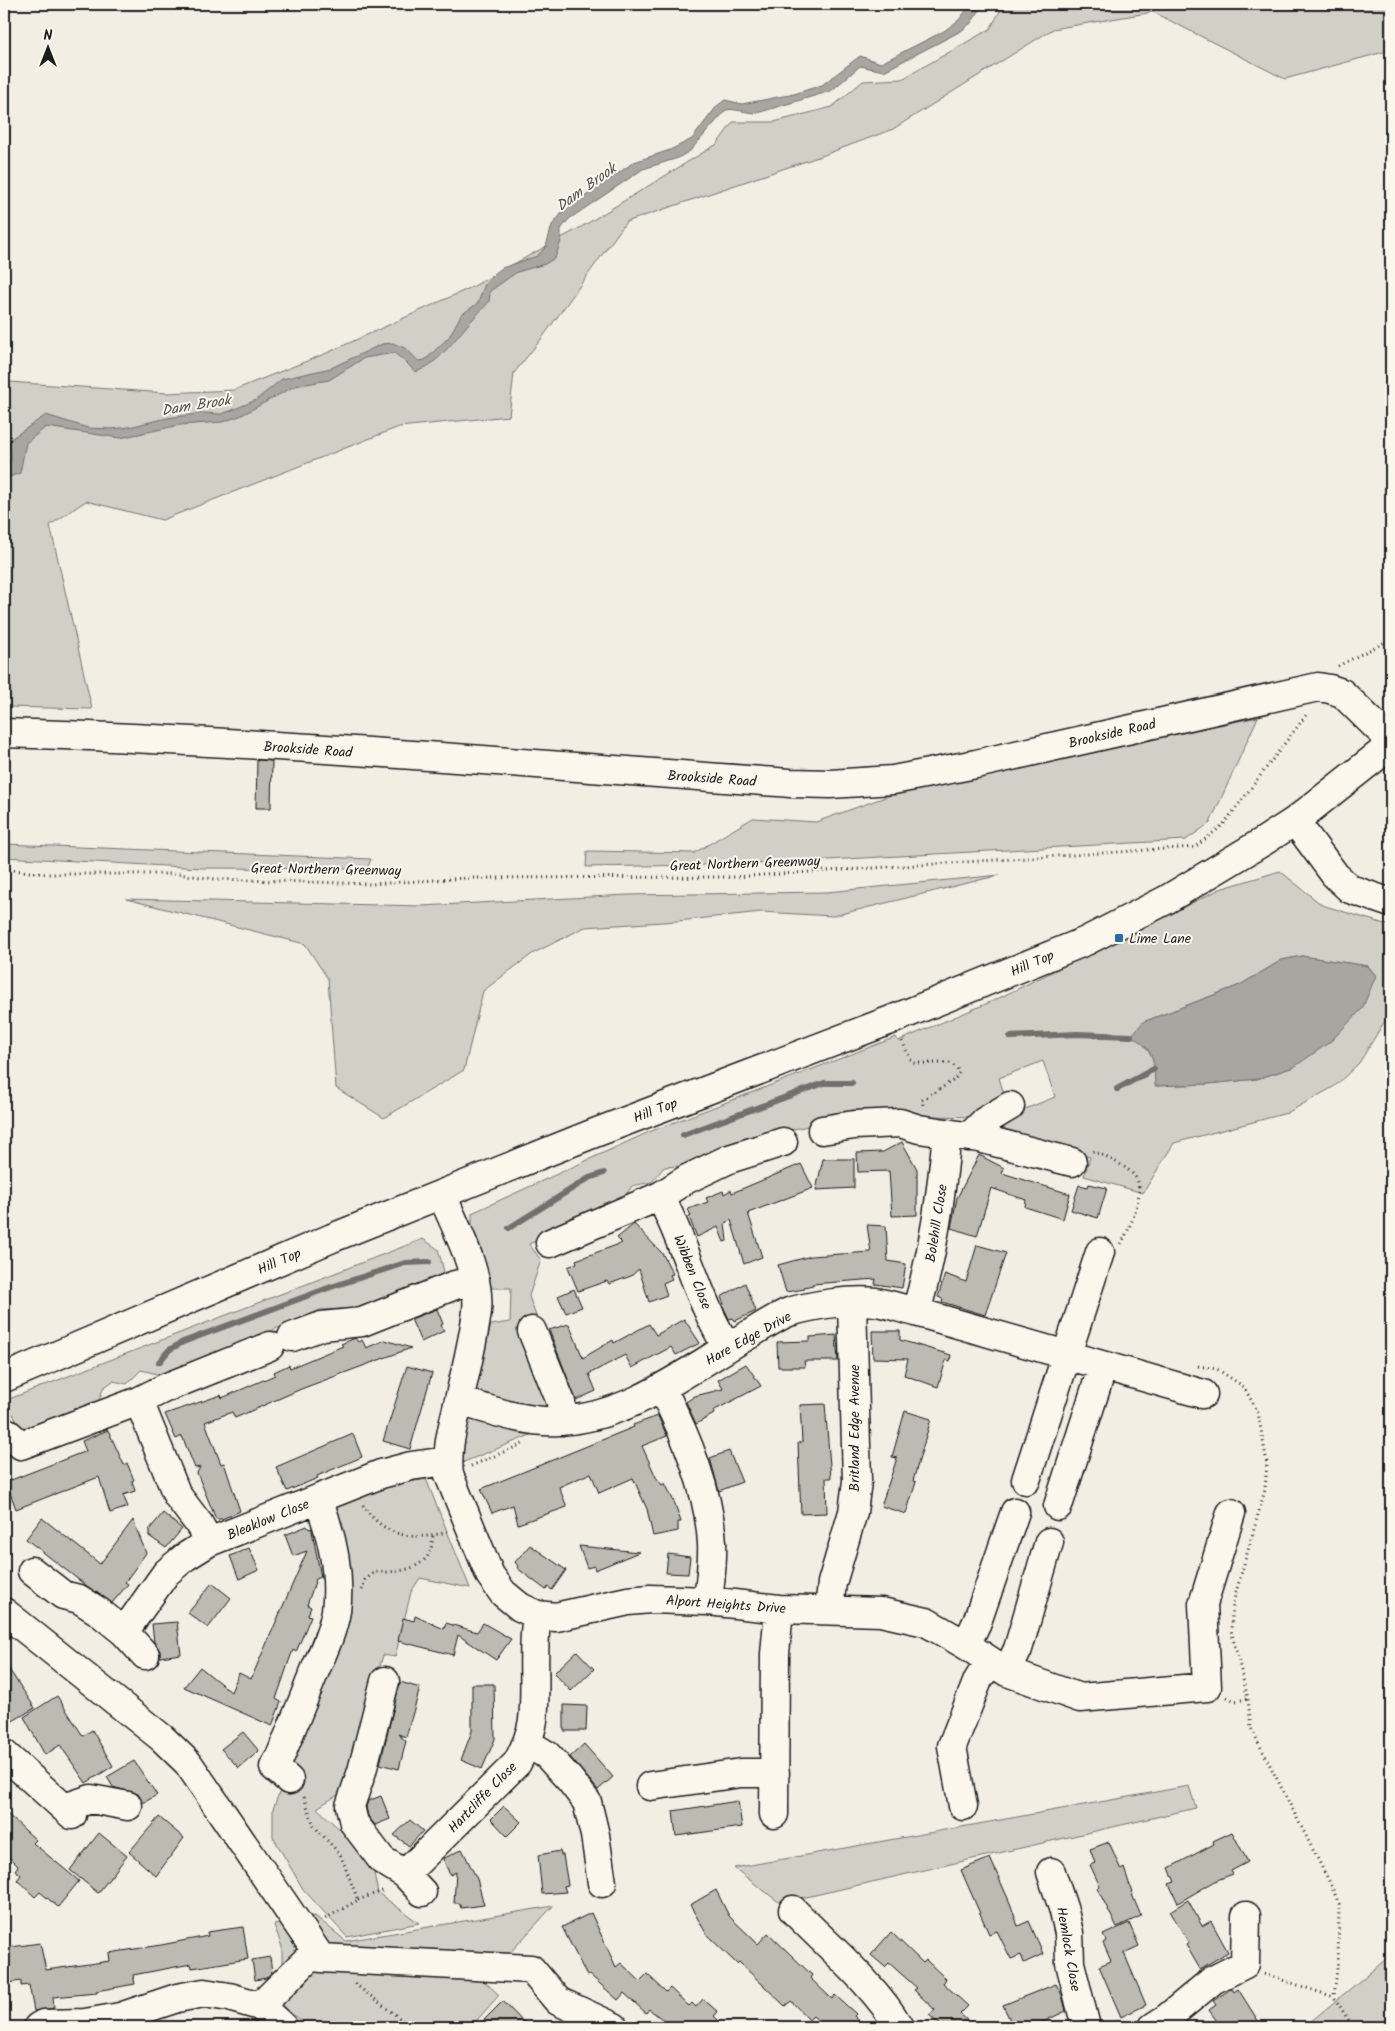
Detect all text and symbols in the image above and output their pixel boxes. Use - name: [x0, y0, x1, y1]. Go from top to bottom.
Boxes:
- north arrow: [22, 22, 72, 72]
- text: N: [44, 25, 53, 47]
- water label: Dam Brook: [551, 156, 623, 218]
- water label: Dam Brook: [160, 388, 234, 423]
- street label: Brookside Road: [1066, 713, 1159, 755]
- street label: Brookside Road: [263, 736, 354, 764]
- street label: Brookside Road: [667, 765, 758, 793]
- street label: Great Northern Greenway: [670, 850, 821, 878]
- street label: Great Northern Greenway: [251, 858, 402, 882]
- place label: Lime Lane: [1129, 928, 1192, 950]
- marker: Lime Lane: [1113, 932, 1125, 944]
- street label: Hill Top: [1007, 945, 1058, 983]
- street label: Hill Top: [630, 1092, 681, 1129]
- street label: Bolehill Close: [920, 1182, 954, 1264]
- street label: Wibben Close: [667, 1232, 717, 1314]
- street label: Hill Top: [254, 1243, 305, 1281]
- street label: Hare Edge Drive: [701, 1306, 796, 1372]
- street label: Britland Edge Avenue: [844, 1364, 866, 1492]
- street label: Bleaklow Close: [224, 1493, 313, 1546]
- street label: Alport Heights Drive: [665, 1590, 787, 1620]
- street label: Hartcliffe Close: [443, 1757, 523, 1838]
- street label: Hemlock Close: [1050, 1905, 1086, 1994]

